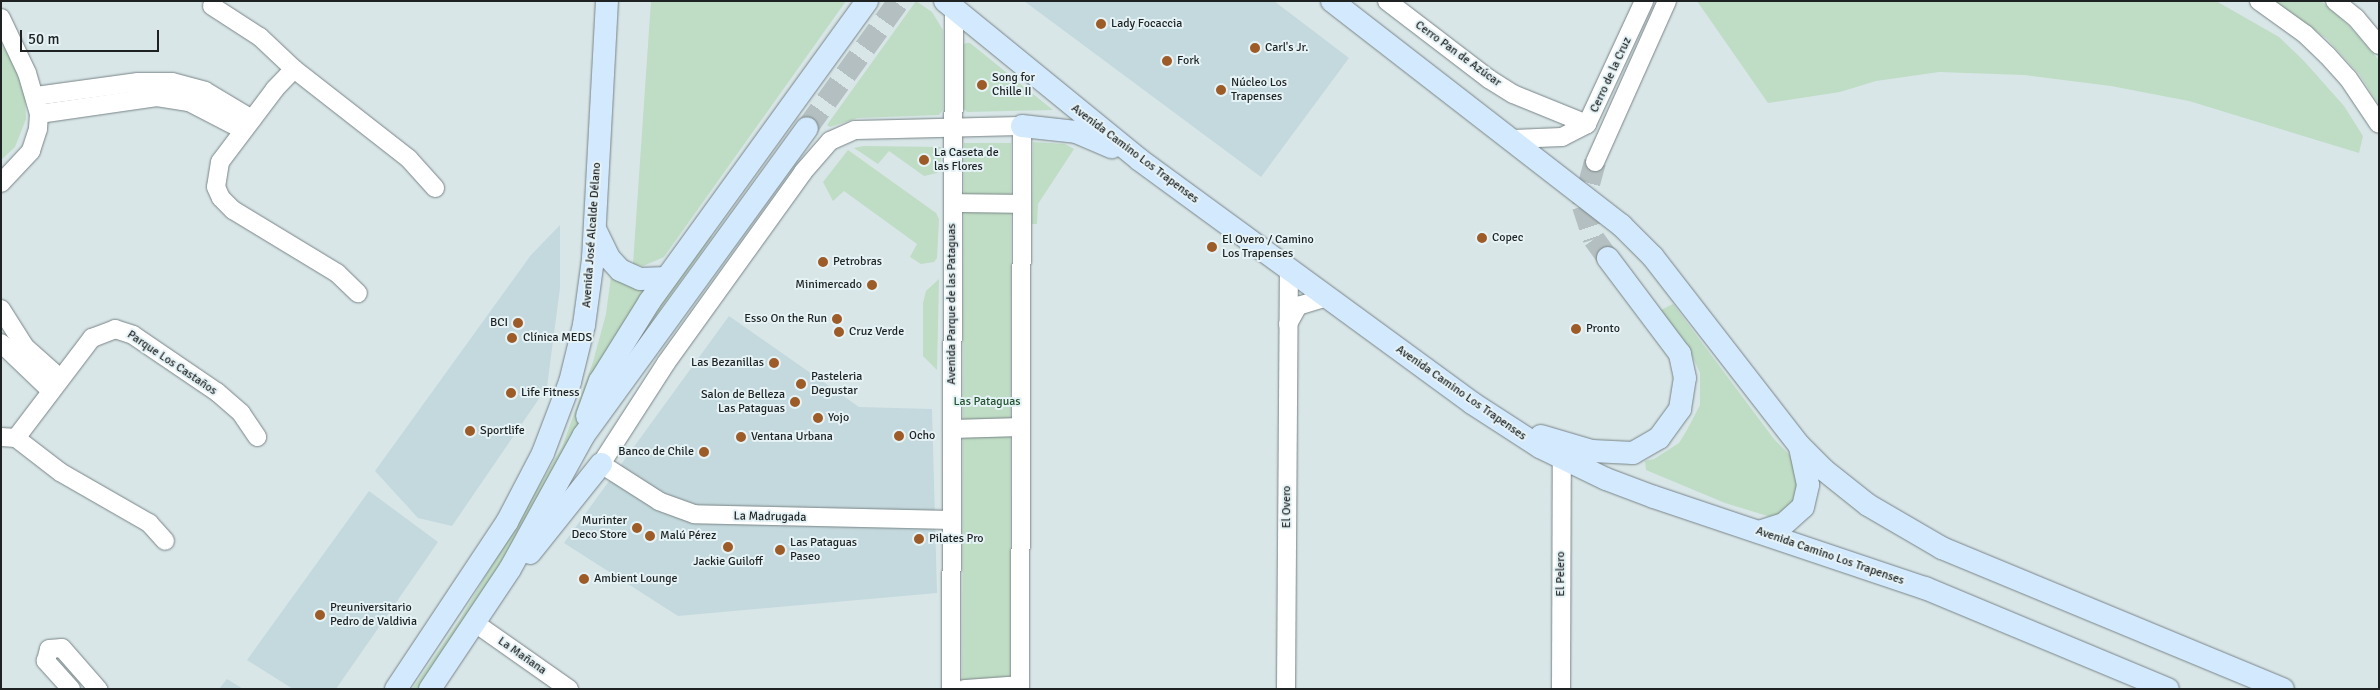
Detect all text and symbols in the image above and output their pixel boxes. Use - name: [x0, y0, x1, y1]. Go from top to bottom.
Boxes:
- place label: Lady Focaccia: [1111, 17, 1182, 31]
- marker: Lady Focaccia: [1095, 18, 1107, 30]
- street label: Cerro Pan de Azúcar: [1412, 18, 1504, 90]
- scale bar: [22, 20, 161, 52]
- text: 50 m: [28, 30, 59, 48]
- street label: Cerro de la Cruz: [1587, 35, 1635, 115]
- place label: Carl's Jr.: [1265, 41, 1308, 55]
- marker: Carl's Jr.: [1249, 42, 1261, 54]
- place label: Fork: [1177, 54, 1200, 68]
- marker: Fork: [1161, 55, 1173, 67]
- place label: Song for Chille II: [992, 71, 1035, 99]
- place label: Núcleo Los Trapenses: [1231, 76, 1287, 104]
- marker: Song for Chille II: [976, 79, 988, 91]
- marker: Núcleo Los Trapenses: [1215, 84, 1227, 96]
- street label: Avenida Camino Los Trapenses: [1068, 101, 1202, 207]
- place label: La Caseta de las Flores: [934, 146, 999, 174]
- marker: La Caseta de las Flores: [918, 154, 930, 166]
- street label: Avenida José Alcalde Délano: [580, 162, 604, 308]
- street label: Avenida Parque de las Pataguas: [945, 223, 959, 385]
- place label: Copec: [1492, 231, 1523, 245]
- marker: Copec: [1476, 232, 1488, 244]
- place label: El Overo / Camino Los Trapenses: [1222, 233, 1314, 261]
- marker: El Overo / Camino Los Trapenses: [1206, 241, 1218, 253]
- place label: Petrobras: [833, 255, 882, 269]
- marker: Petrobras: [817, 256, 829, 268]
- place label: Minimercado: [795, 278, 862, 292]
- marker: Minimercado: [866, 279, 878, 291]
- place label: Esso On the Run: [744, 312, 827, 326]
- marker: Esso On the Run: [831, 313, 843, 325]
- place label: BCI: [490, 316, 508, 330]
- marker: BCI: [512, 317, 524, 329]
- place label: Pronto: [1586, 322, 1620, 336]
- marker: Pronto: [1570, 323, 1582, 335]
- place label: Cruz Verde: [849, 325, 904, 339]
- marker: Cruz Verde: [833, 326, 845, 338]
- street label: Parque Los Castaños: [124, 328, 220, 398]
- marker: Clínica MEDS: [505, 331, 519, 345]
- place label: Clínica MEDS: [523, 331, 592, 345]
- street label: Avenida Camino Los Trapenses: [1393, 342, 1529, 444]
- place label: Las Bezanillas: [691, 356, 764, 370]
- marker: Las Bezanillas: [768, 357, 780, 369]
- place label: Pasteleria Degustar: [811, 370, 862, 398]
- marker: Pasteleria Degustar: [795, 378, 807, 390]
- place label: Life Fitness: [521, 386, 579, 400]
- marker: Life Fitness: [505, 387, 517, 399]
- place label: Salon de Belleza Las Pataguas: [701, 388, 785, 416]
- park label: Las Pataguas: [953, 395, 1021, 409]
- marker: Salon de Belleza Las Pataguas: [789, 396, 801, 408]
- place label: Yojo: [828, 411, 849, 425]
- marker: Yojo: [812, 412, 824, 424]
- place label: Sportlife: [480, 424, 525, 438]
- marker: Sportlife: [464, 425, 476, 437]
- place label: Ocho: [909, 429, 935, 443]
- place label: Ventana Urbana: [751, 430, 833, 444]
- marker: Ocho: [893, 430, 905, 442]
- marker: Ventana Urbana: [735, 431, 747, 443]
- place label: Banco de Chile: [618, 445, 694, 459]
- marker: Banco de Chile: [698, 446, 710, 458]
- street label: El Overo: [1280, 486, 1294, 528]
- street label: La Madrugada: [734, 509, 806, 525]
- place label: Murinter Deco Store: [572, 514, 627, 542]
- marker: Murinter Deco Store: [631, 522, 643, 534]
- street label: Avenida Camino Los Trapenses: [1754, 524, 1906, 588]
- place label: Malú Pérez: [660, 529, 716, 543]
- marker: Malú Pérez: [644, 530, 656, 542]
- place label: Pilates Pro: [929, 532, 984, 546]
- marker: Pilates Pro: [913, 533, 925, 545]
- place label: Las Pataguas Paseo: [790, 536, 857, 564]
- marker: Jackie Guiloff: [722, 541, 734, 553]
- marker: Las Pataguas Paseo: [774, 544, 786, 556]
- street label: El Pelero: [1554, 551, 1568, 597]
- place label: Jackie Guiloff: [693, 555, 763, 569]
- place label: Ambient Lounge: [594, 572, 678, 586]
- marker: Ambient Lounge: [578, 573, 590, 585]
- place label: Preuniversitario Pedro de Valdivia: [330, 601, 417, 629]
- marker: Preuniversitario Pedro de Valdivia: [314, 609, 326, 621]
- street label: La Mañana: [495, 634, 549, 678]

